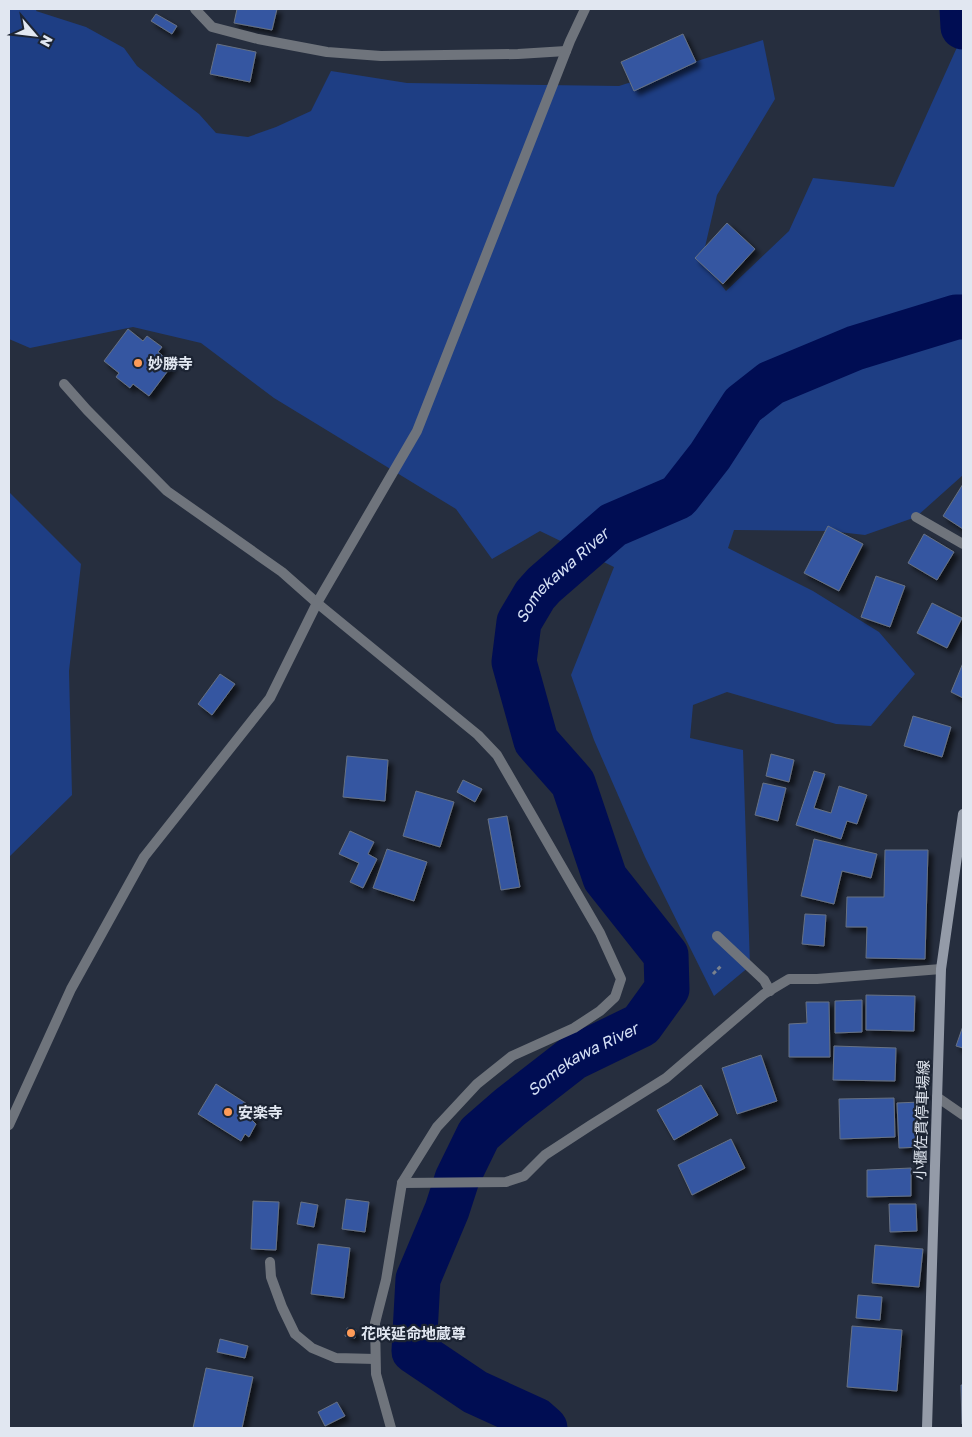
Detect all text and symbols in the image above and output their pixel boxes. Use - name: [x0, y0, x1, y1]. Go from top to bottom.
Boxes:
- north arrow: [10, 10, 60, 60]
- text: N: [37, 33, 57, 50]
- place label: 妙勝寺: [148, 354, 193, 372]
- marker: 妙勝寺: [132, 357, 144, 369]
- water label: Somekawa River: [511, 522, 615, 626]
- water label: Somekawa River: [523, 1017, 644, 1100]
- street label: 小櫃佐貫停車場線: [910, 1060, 932, 1180]
- place label: 安楽寺: [238, 1103, 283, 1121]
- marker: 安楽寺: [222, 1106, 234, 1118]
- place label: 花咲延命地蔵尊: [361, 1324, 466, 1342]
- marker: 花咲延命地蔵尊: [345, 1327, 357, 1339]

